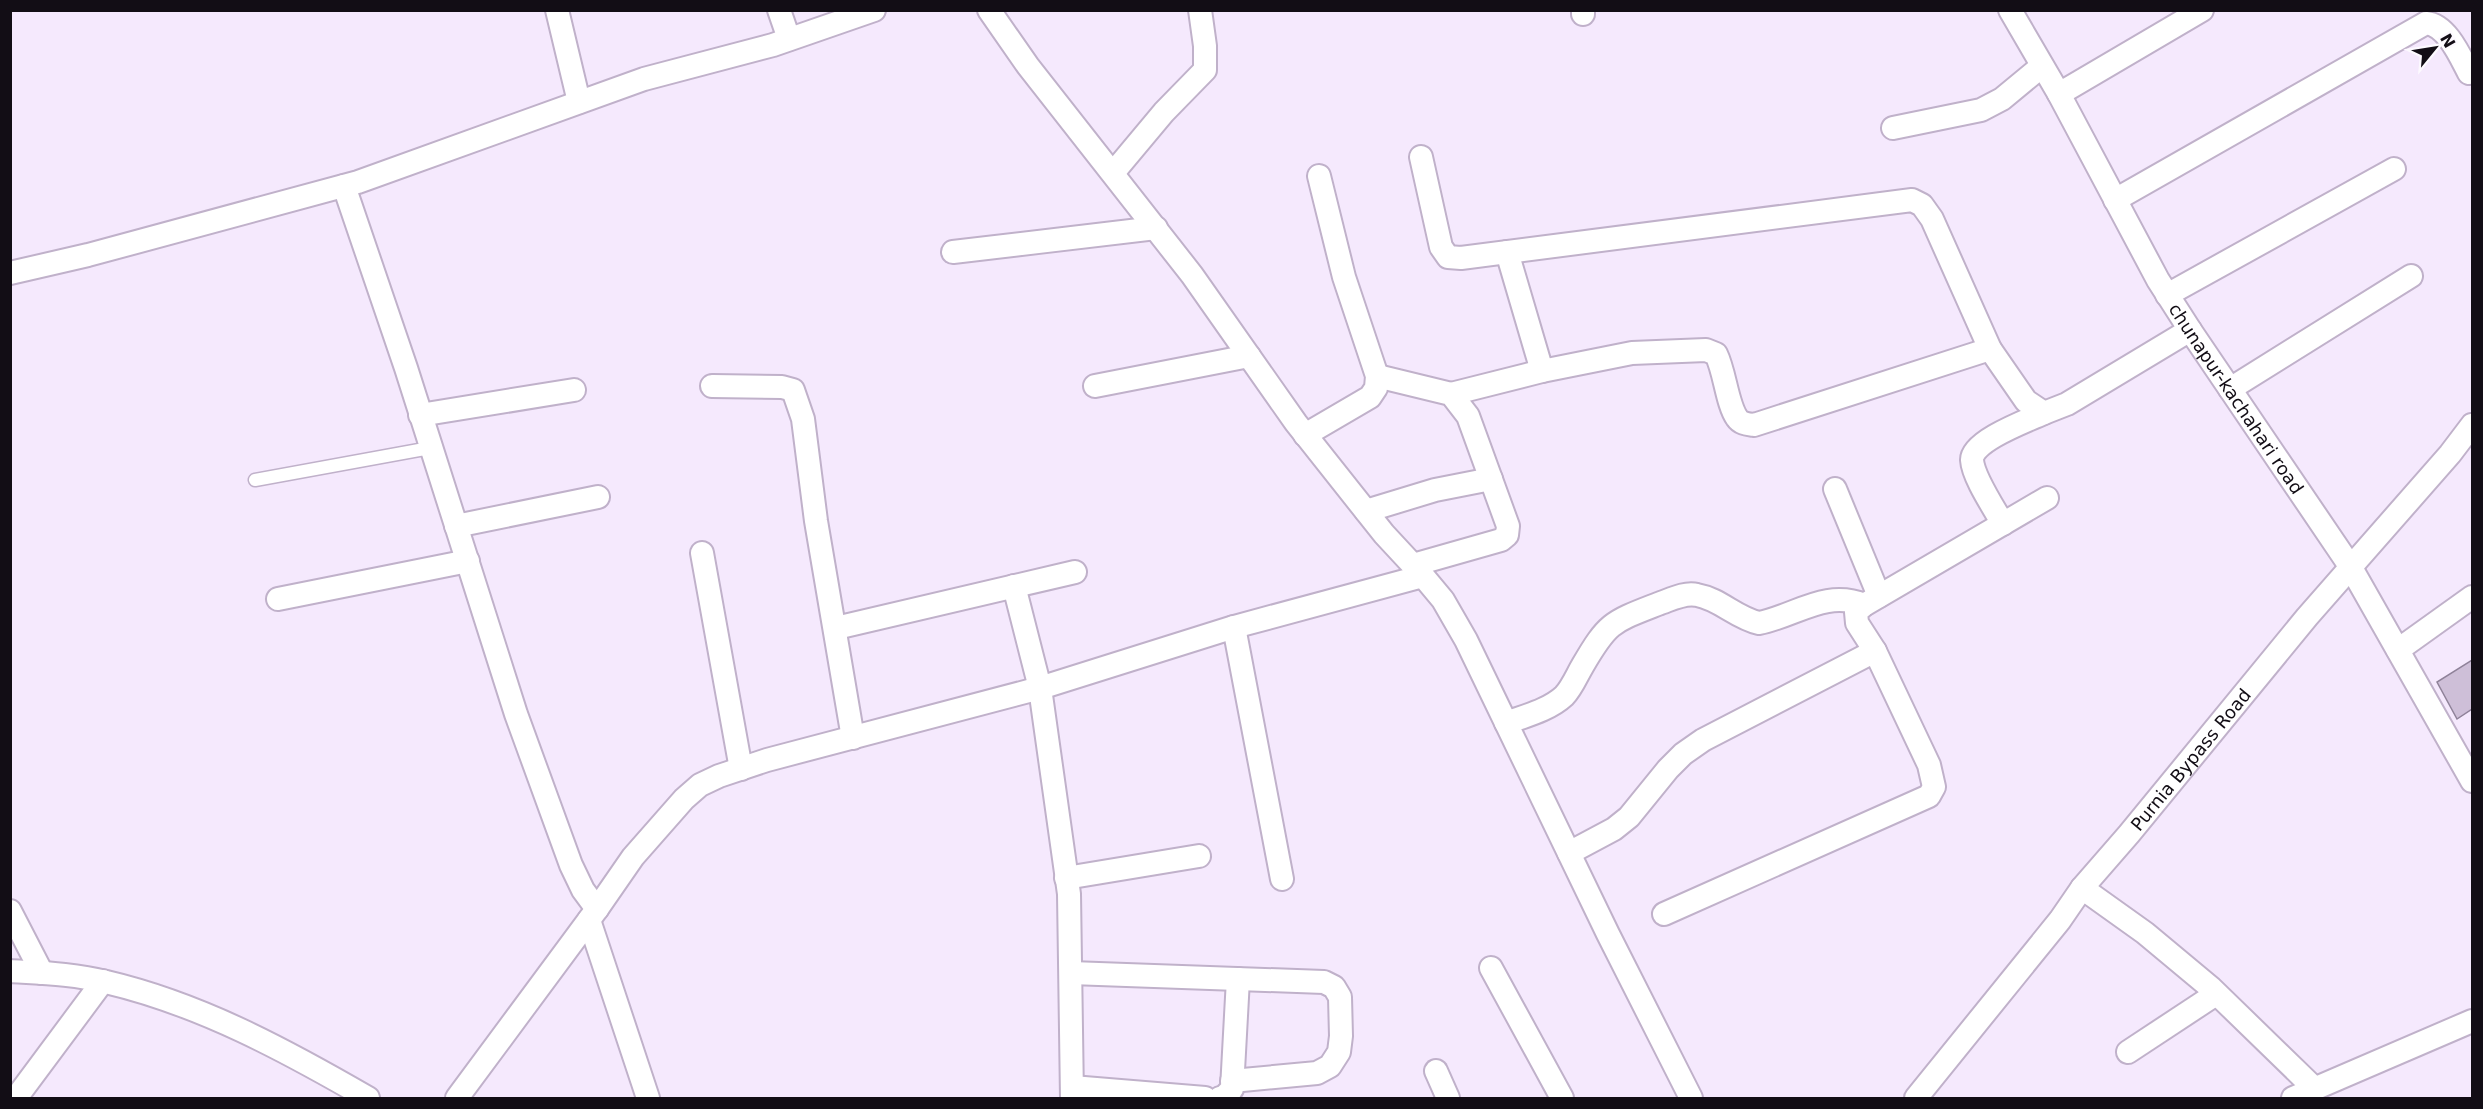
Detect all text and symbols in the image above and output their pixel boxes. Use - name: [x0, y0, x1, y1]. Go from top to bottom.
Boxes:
- north arrow: [2405, 18, 2465, 78]
- text: N: [2436, 30, 2459, 51]
- street label: chunapur-kachahari road: [2165, 299, 2308, 498]
- street label: Purnia Bypass Road: [2126, 684, 2255, 835]

